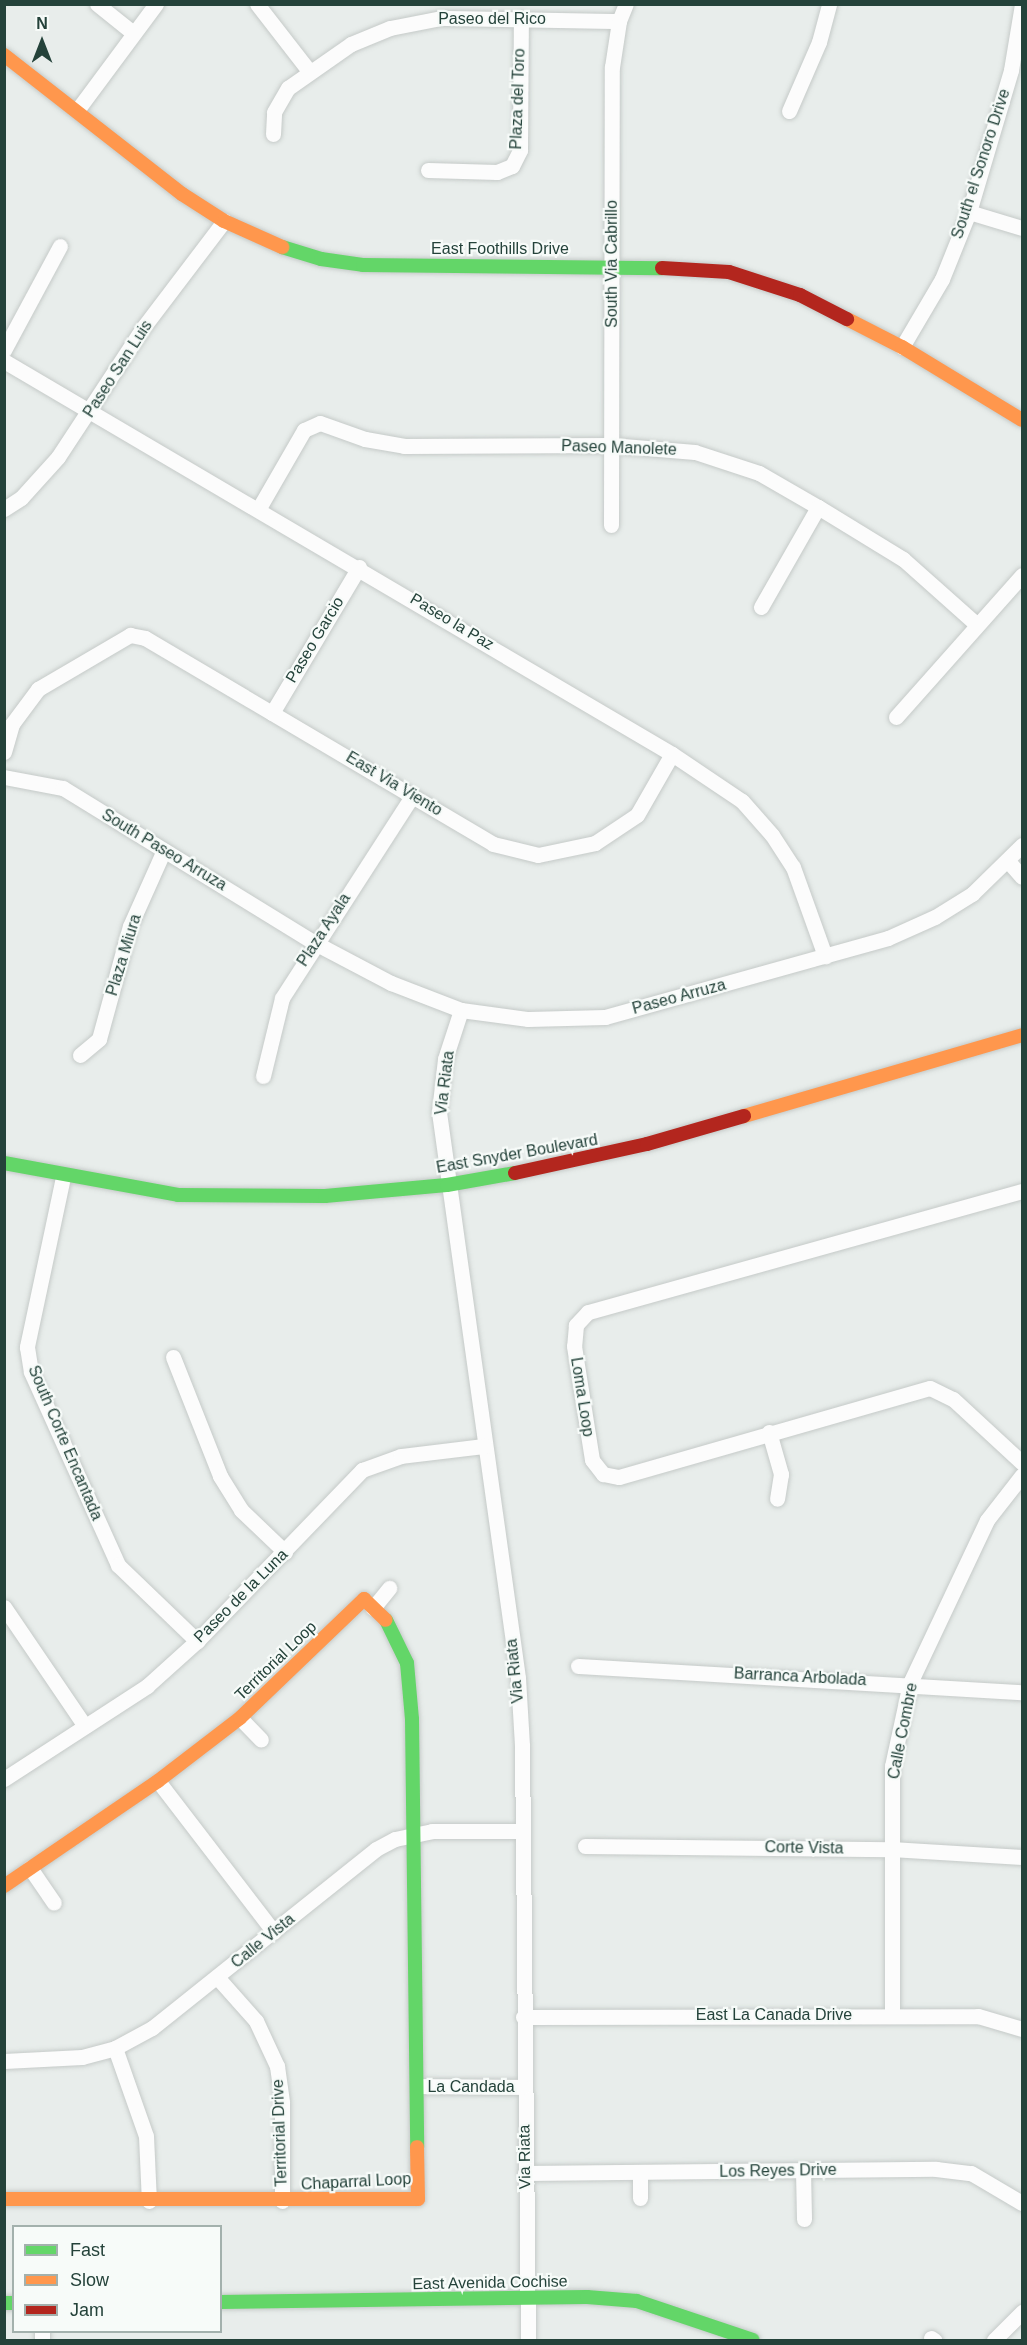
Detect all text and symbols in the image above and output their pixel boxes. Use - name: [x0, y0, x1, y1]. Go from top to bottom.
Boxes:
- street label: Paseo del Rico: [438, 9, 546, 29]
- north arrow: [12, 12, 72, 72]
- text: N: [36, 15, 48, 32]
- street label: Plaza del Toro: [507, 48, 529, 150]
- street label: South el Sonoro Drive: [948, 87, 1014, 241]
- street label: South Via Cabrillo: [602, 200, 622, 328]
- street label: East Foothills Drive: [431, 239, 569, 259]
- street label: Paseo San Luis: [79, 317, 157, 421]
- street label: Paseo Manolete: [561, 436, 677, 460]
- street label: Paseo la Paz: [407, 589, 497, 655]
- street label: Paseo Garcio: [282, 594, 348, 686]
- street label: East Via Viento: [342, 748, 446, 820]
- street label: South Paseo Arruza: [98, 805, 230, 895]
- street label: Plaza Ayala: [293, 889, 355, 971]
- street label: Plaza Miura: [102, 912, 146, 998]
- street label: Paseo Arruza: [630, 975, 728, 1019]
- street label: Via Riata: [432, 1050, 458, 1116]
- street label: East Snyder Boulevard: [435, 1130, 599, 1178]
- street label: Loma Loop: [566, 1356, 598, 1438]
- street label: South Corte Encantada: [24, 1363, 106, 1523]
- street label: Paseo de la Luna: [190, 1545, 292, 1647]
- street label: Territorial Loop: [231, 1617, 321, 1705]
- street label: Via Riata: [502, 1638, 528, 1704]
- street label: Barranca Arbolada: [733, 1664, 867, 1690]
- street label: Calle Combre: [884, 1681, 922, 1781]
- street label: Corte Vista: [764, 1838, 844, 1858]
- street label: Calle Vista: [227, 1910, 299, 1972]
- street label: East La Canada Drive: [696, 2005, 852, 2025]
- street label: La Candada: [427, 2077, 515, 2097]
- street label: Territorial Drive: [269, 2079, 291, 2187]
- street label: Via Riata: [515, 2125, 535, 2189]
- street label: Los Reyes Drive: [719, 2160, 837, 2182]
- street label: Chaparral Loop: [300, 2170, 412, 2194]
- legend: [12, 2225, 222, 2333]
- text: Fast: [70, 2240, 105, 2260]
- text: Slow: [70, 2270, 109, 2290]
- street label: East Avenida Cochise: [412, 2272, 568, 2294]
- text: Jam: [70, 2300, 104, 2320]

